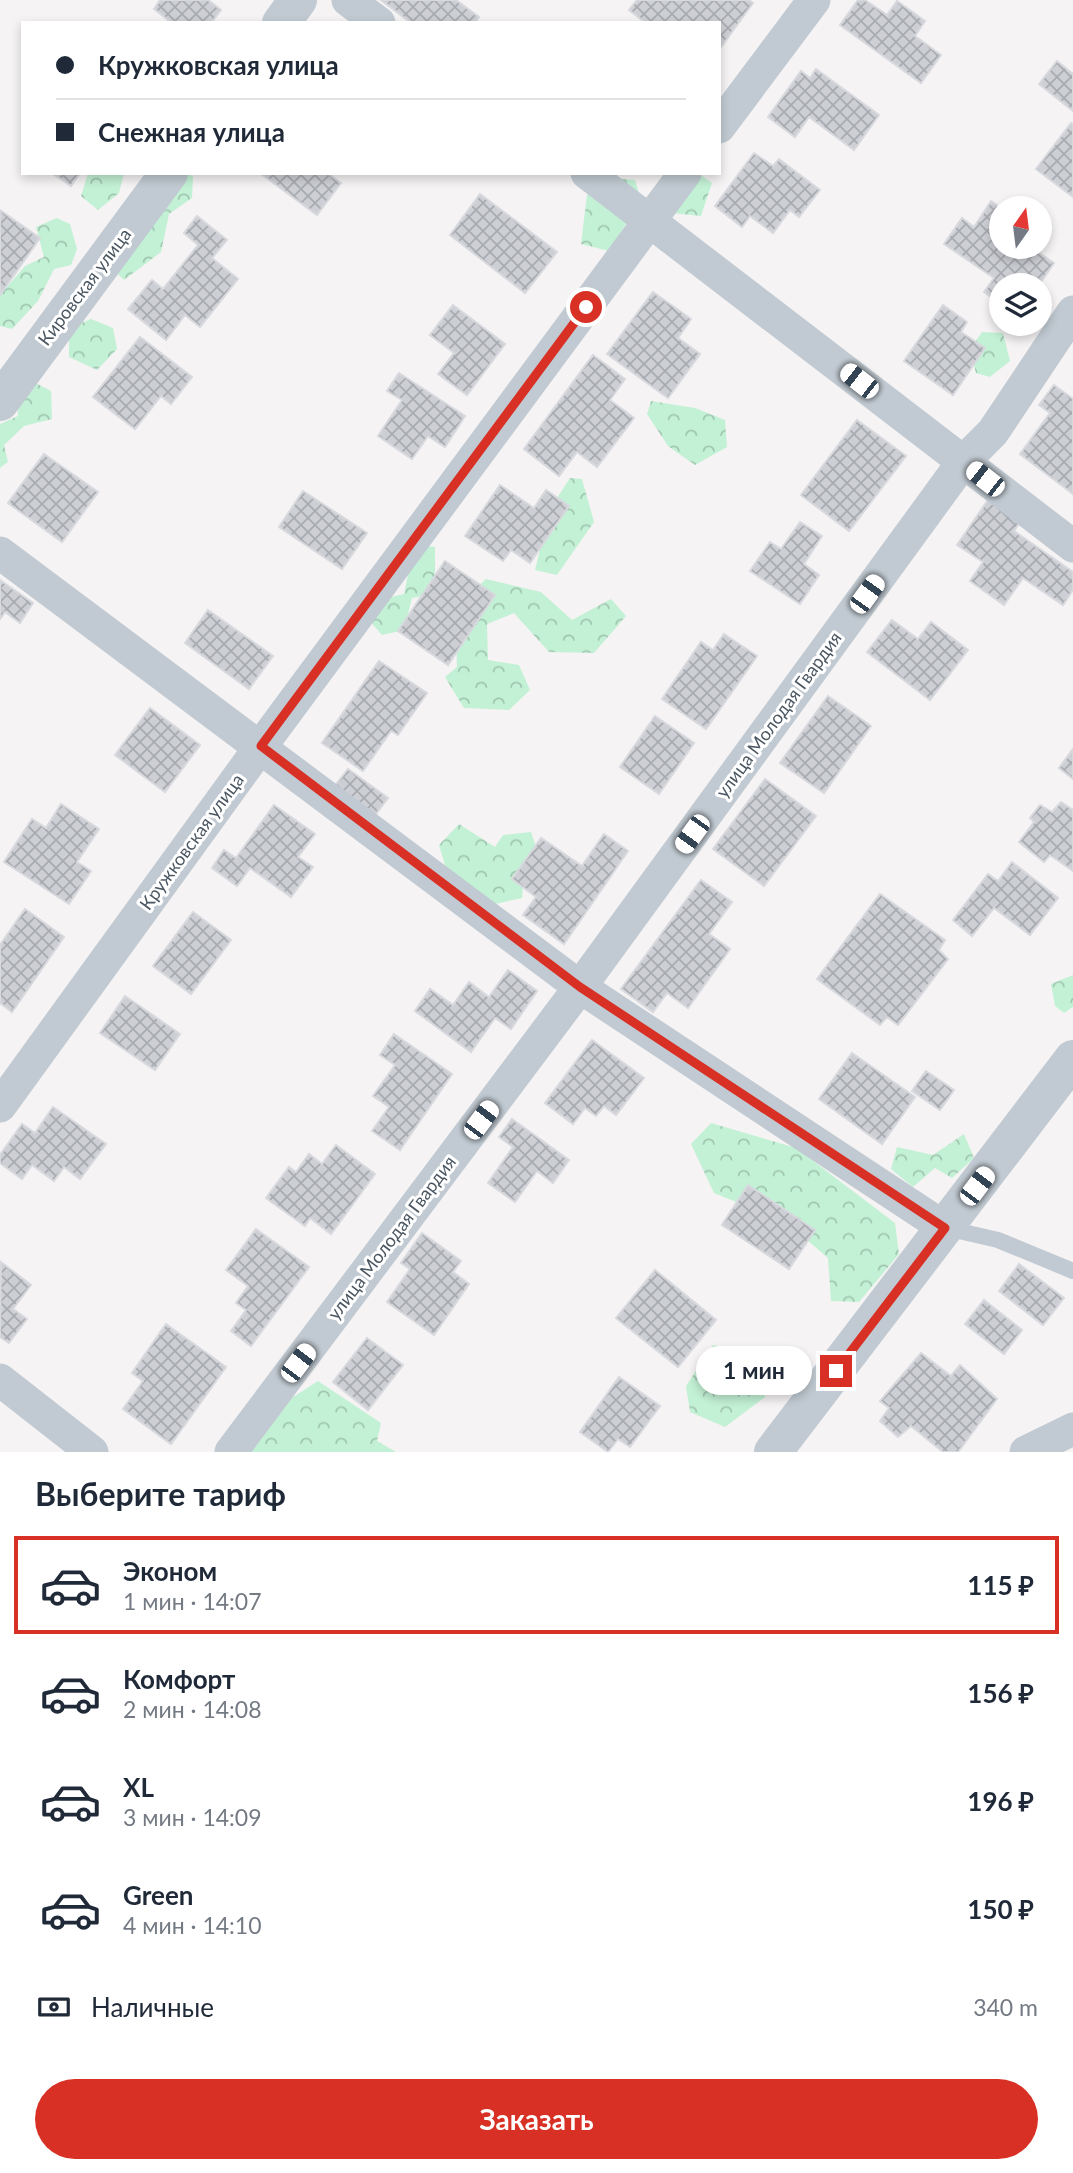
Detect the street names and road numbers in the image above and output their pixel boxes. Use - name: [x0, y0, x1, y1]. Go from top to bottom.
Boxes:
- street label: Кировская улица: [33, 223, 135, 349]
- street label: улица Молодая Гвардия: [711, 627, 846, 802]
- street label: Кружковская улица: [134, 769, 248, 914]
- street label: улица Молодая Гвардия: [322, 1151, 460, 1324]

